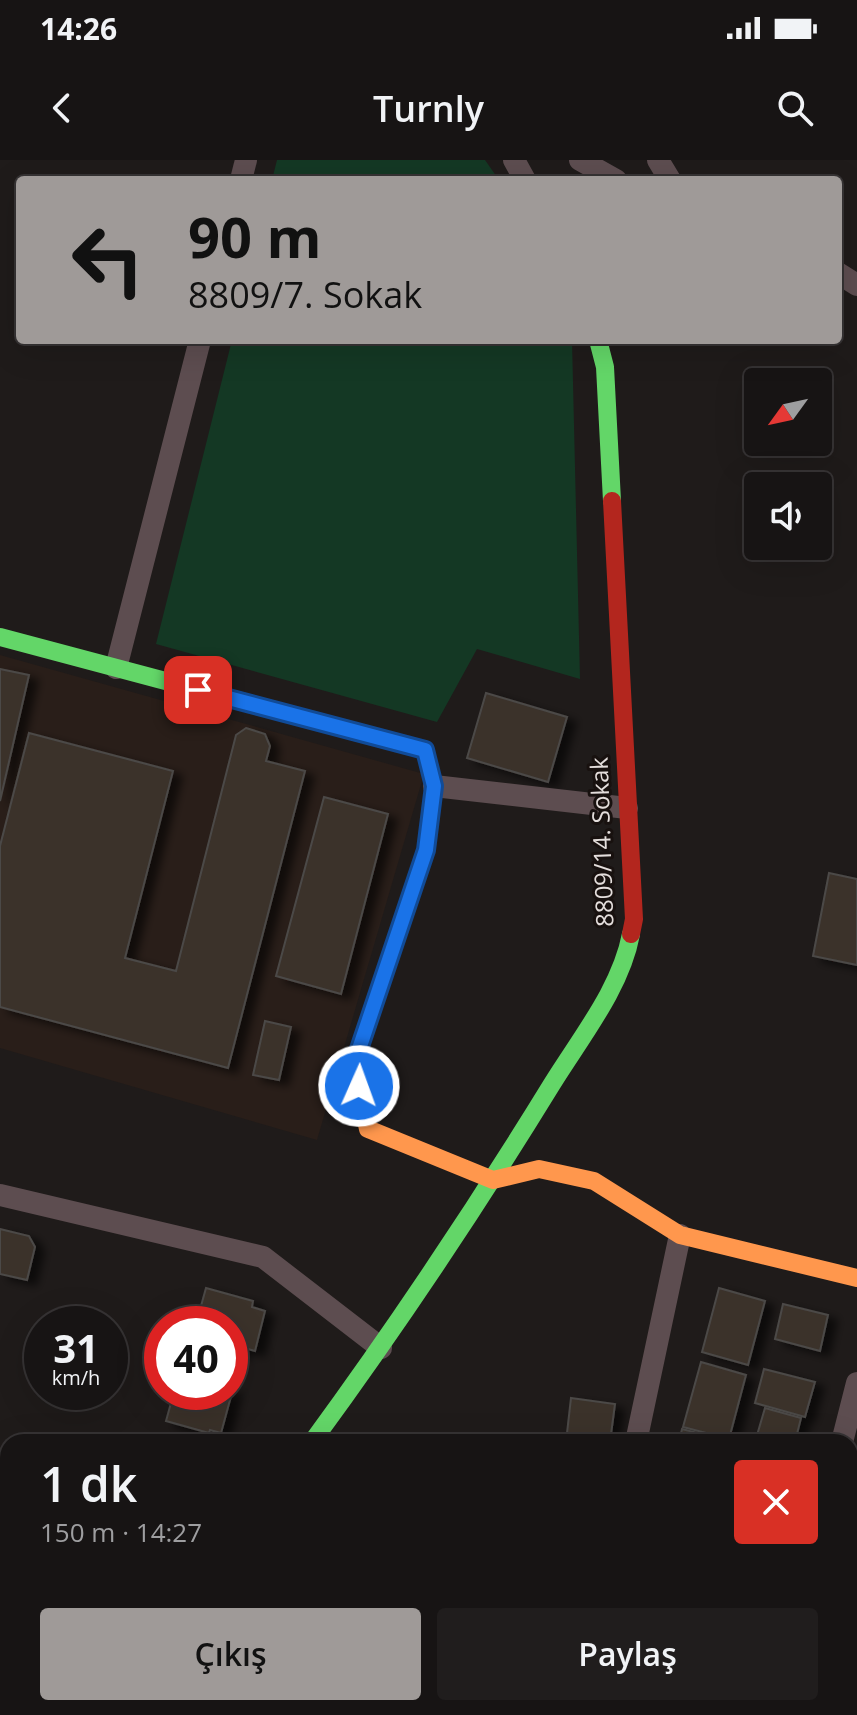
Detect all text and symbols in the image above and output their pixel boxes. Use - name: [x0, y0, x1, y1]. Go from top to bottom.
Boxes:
- text: 14:26: [40, 8, 117, 49]
- text: Turnly: [373, 84, 484, 133]
- icon: back: [40, 86, 84, 130]
- icon: search: [773, 86, 817, 130]
- text: 90 m: [188, 198, 322, 274]
- icon: left: [56, 208, 160, 312]
- text: 8809/7. Sokak: [188, 270, 422, 319]
- north arrow: [744, 368, 832, 456]
- map controls: [744, 368, 832, 560]
- button: sound: [744, 472, 832, 560]
- pin: [164, 656, 232, 724]
- icon: arrive: [176, 668, 220, 712]
- street label: 8809/14. Sokak: [582, 756, 620, 927]
- position arrow: [317, 1044, 401, 1128]
- speed limit sign: 40: [144, 1306, 248, 1410]
- text: 31: [53, 1320, 99, 1375]
- text: km/h: [52, 1364, 100, 1391]
- text: 1 dk: [40, 1451, 137, 1516]
- button: close: [734, 1460, 818, 1544]
- text: 150 m · 14:27: [40, 1514, 202, 1550]
- button: Çıkış: [40, 1608, 421, 1700]
- button: Paylaş: [437, 1608, 818, 1700]

